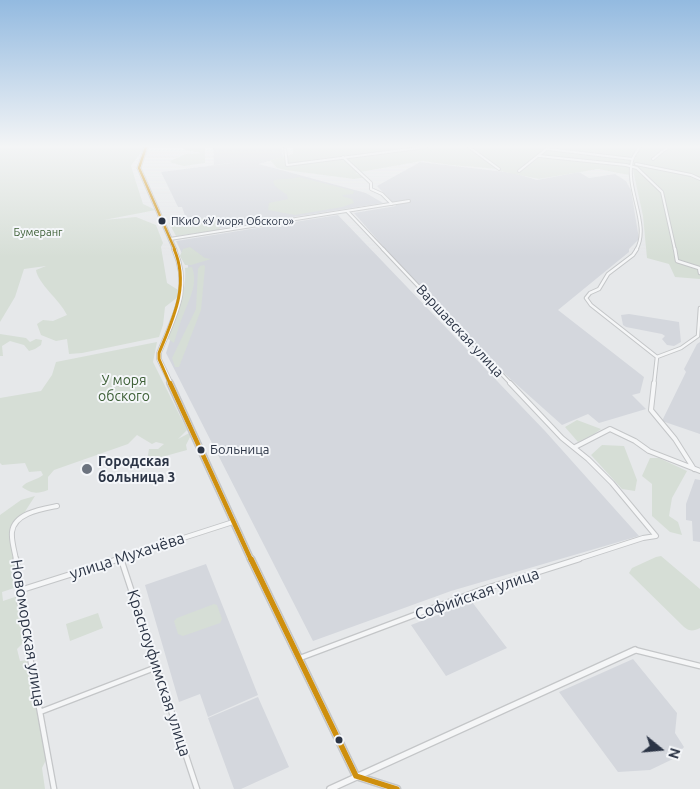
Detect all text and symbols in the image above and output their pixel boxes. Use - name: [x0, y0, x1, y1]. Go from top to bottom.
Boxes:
- place label: ПКиО «У моря Обского»: [171, 214, 294, 228]
- marker: ПКиО «У моря Обского»: [157, 216, 167, 226]
- park label: Бумеранг: [13, 225, 63, 239]
- street label: Варшавская улица: [413, 281, 507, 381]
- park label: У моря обского: [98, 372, 150, 404]
- place label: Больница: [210, 442, 269, 458]
- marker: Больница: [196, 445, 206, 455]
- place label: Городская больница 3: [98, 453, 175, 486]
- marker: Городская больница 3: [80, 462, 94, 476]
- street label: улица Мухачёва: [67, 528, 187, 584]
- street label: Новоморская улица: [7, 558, 49, 708]
- street label: Софийская улица: [412, 564, 542, 624]
- street label: Красноуфимская улица: [123, 587, 195, 759]
- north arrow: [635, 724, 685, 774]
- unlabelled marker: [334, 735, 344, 745]
- text: N: [665, 746, 684, 761]

